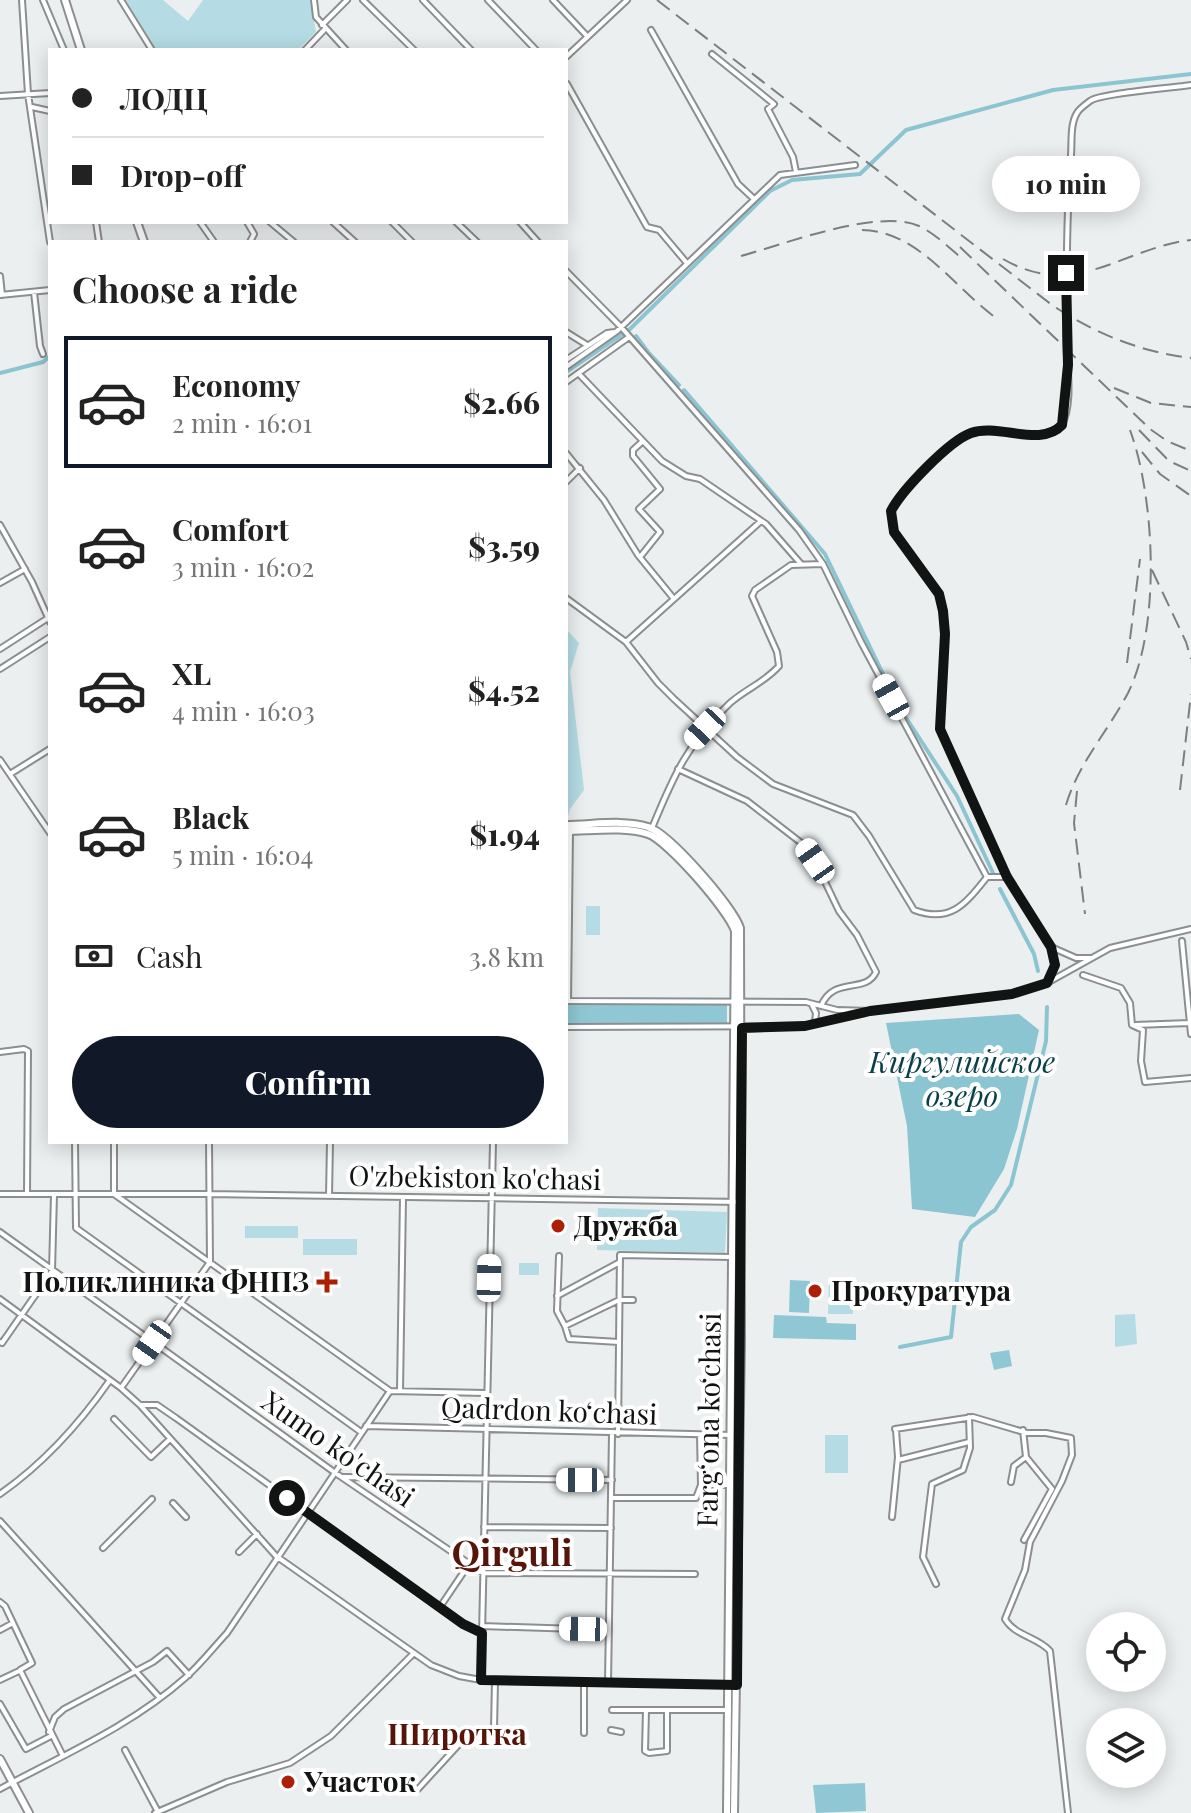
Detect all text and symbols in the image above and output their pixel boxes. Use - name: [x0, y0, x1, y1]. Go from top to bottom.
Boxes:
- text: ЛОДЦ: [120, 78, 207, 118]
- text: Drop-off: [120, 155, 244, 195]
- callout: 10 min: [992, 157, 1140, 213]
- text: 10 min: [1025, 166, 1107, 201]
- route end: [1048, 255, 1084, 291]
- text: Choose a ride: [72, 264, 298, 312]
- text: Economy: [172, 365, 301, 405]
- icon: car: [76, 366, 148, 438]
- text: $2.66: [463, 382, 540, 422]
- text: 2 min · 16:01: [172, 405, 312, 440]
- text: Comfort: [172, 509, 289, 549]
- icon: car: [76, 510, 148, 582]
- text: $3.59: [468, 526, 540, 566]
- text: 3 min · 16:02: [172, 549, 314, 584]
- text: XL: [172, 653, 211, 693]
- icon: car: [76, 654, 148, 726]
- text: $4.52: [468, 670, 540, 710]
- car: [869, 670, 913, 724]
- text: 4 min · 16:03: [172, 693, 315, 728]
- car: [680, 702, 730, 754]
- text: Black: [172, 797, 249, 837]
- icon: car: [76, 798, 148, 870]
- text: $1.94: [469, 814, 540, 854]
- car: [791, 834, 839, 888]
- text: 5 min · 16:04: [172, 837, 313, 872]
- icon: cash: [72, 934, 116, 978]
- text: Cash: [136, 936, 203, 976]
- text: 3.8 km: [469, 939, 544, 974]
- button: Confirm: [72, 1036, 544, 1128]
- water label: Киргулийское озеро: [868, 1041, 1055, 1115]
- street label: O'zbekiston ko'chasi: [348, 1156, 602, 1197]
- place label: Дружба: [574, 1206, 679, 1243]
- marker: Дружба: [549, 1217, 567, 1235]
- car: [477, 1254, 501, 1302]
- place label: Поликлиника ФНПЗ: [23, 1262, 309, 1299]
- marker: Поликлиника ФНПЗ: [316, 1271, 338, 1293]
- place label: Прокуратура: [831, 1271, 1011, 1308]
- marker: Прокуратура: [806, 1282, 824, 1300]
- street label: Fargʻona koʻchasi: [687, 1312, 728, 1528]
- car: [128, 1316, 176, 1370]
- street label: Xumo ko'chasi: [255, 1381, 423, 1514]
- street label: Qadrdon koʻchasi: [440, 1387, 658, 1432]
- car: [556, 1468, 604, 1492]
- route start: [269, 1480, 305, 1516]
- district label: Qirguli: [452, 1527, 572, 1575]
- map controls: [1086, 1612, 1166, 1788]
- button: locate: [1086, 1612, 1166, 1692]
- car: [559, 1617, 607, 1641]
- button: layers: [1086, 1708, 1166, 1788]
- district label: Широтка: [387, 1713, 527, 1753]
- place label: Участок: [303, 1762, 416, 1799]
- marker: Участок: [279, 1773, 297, 1791]

